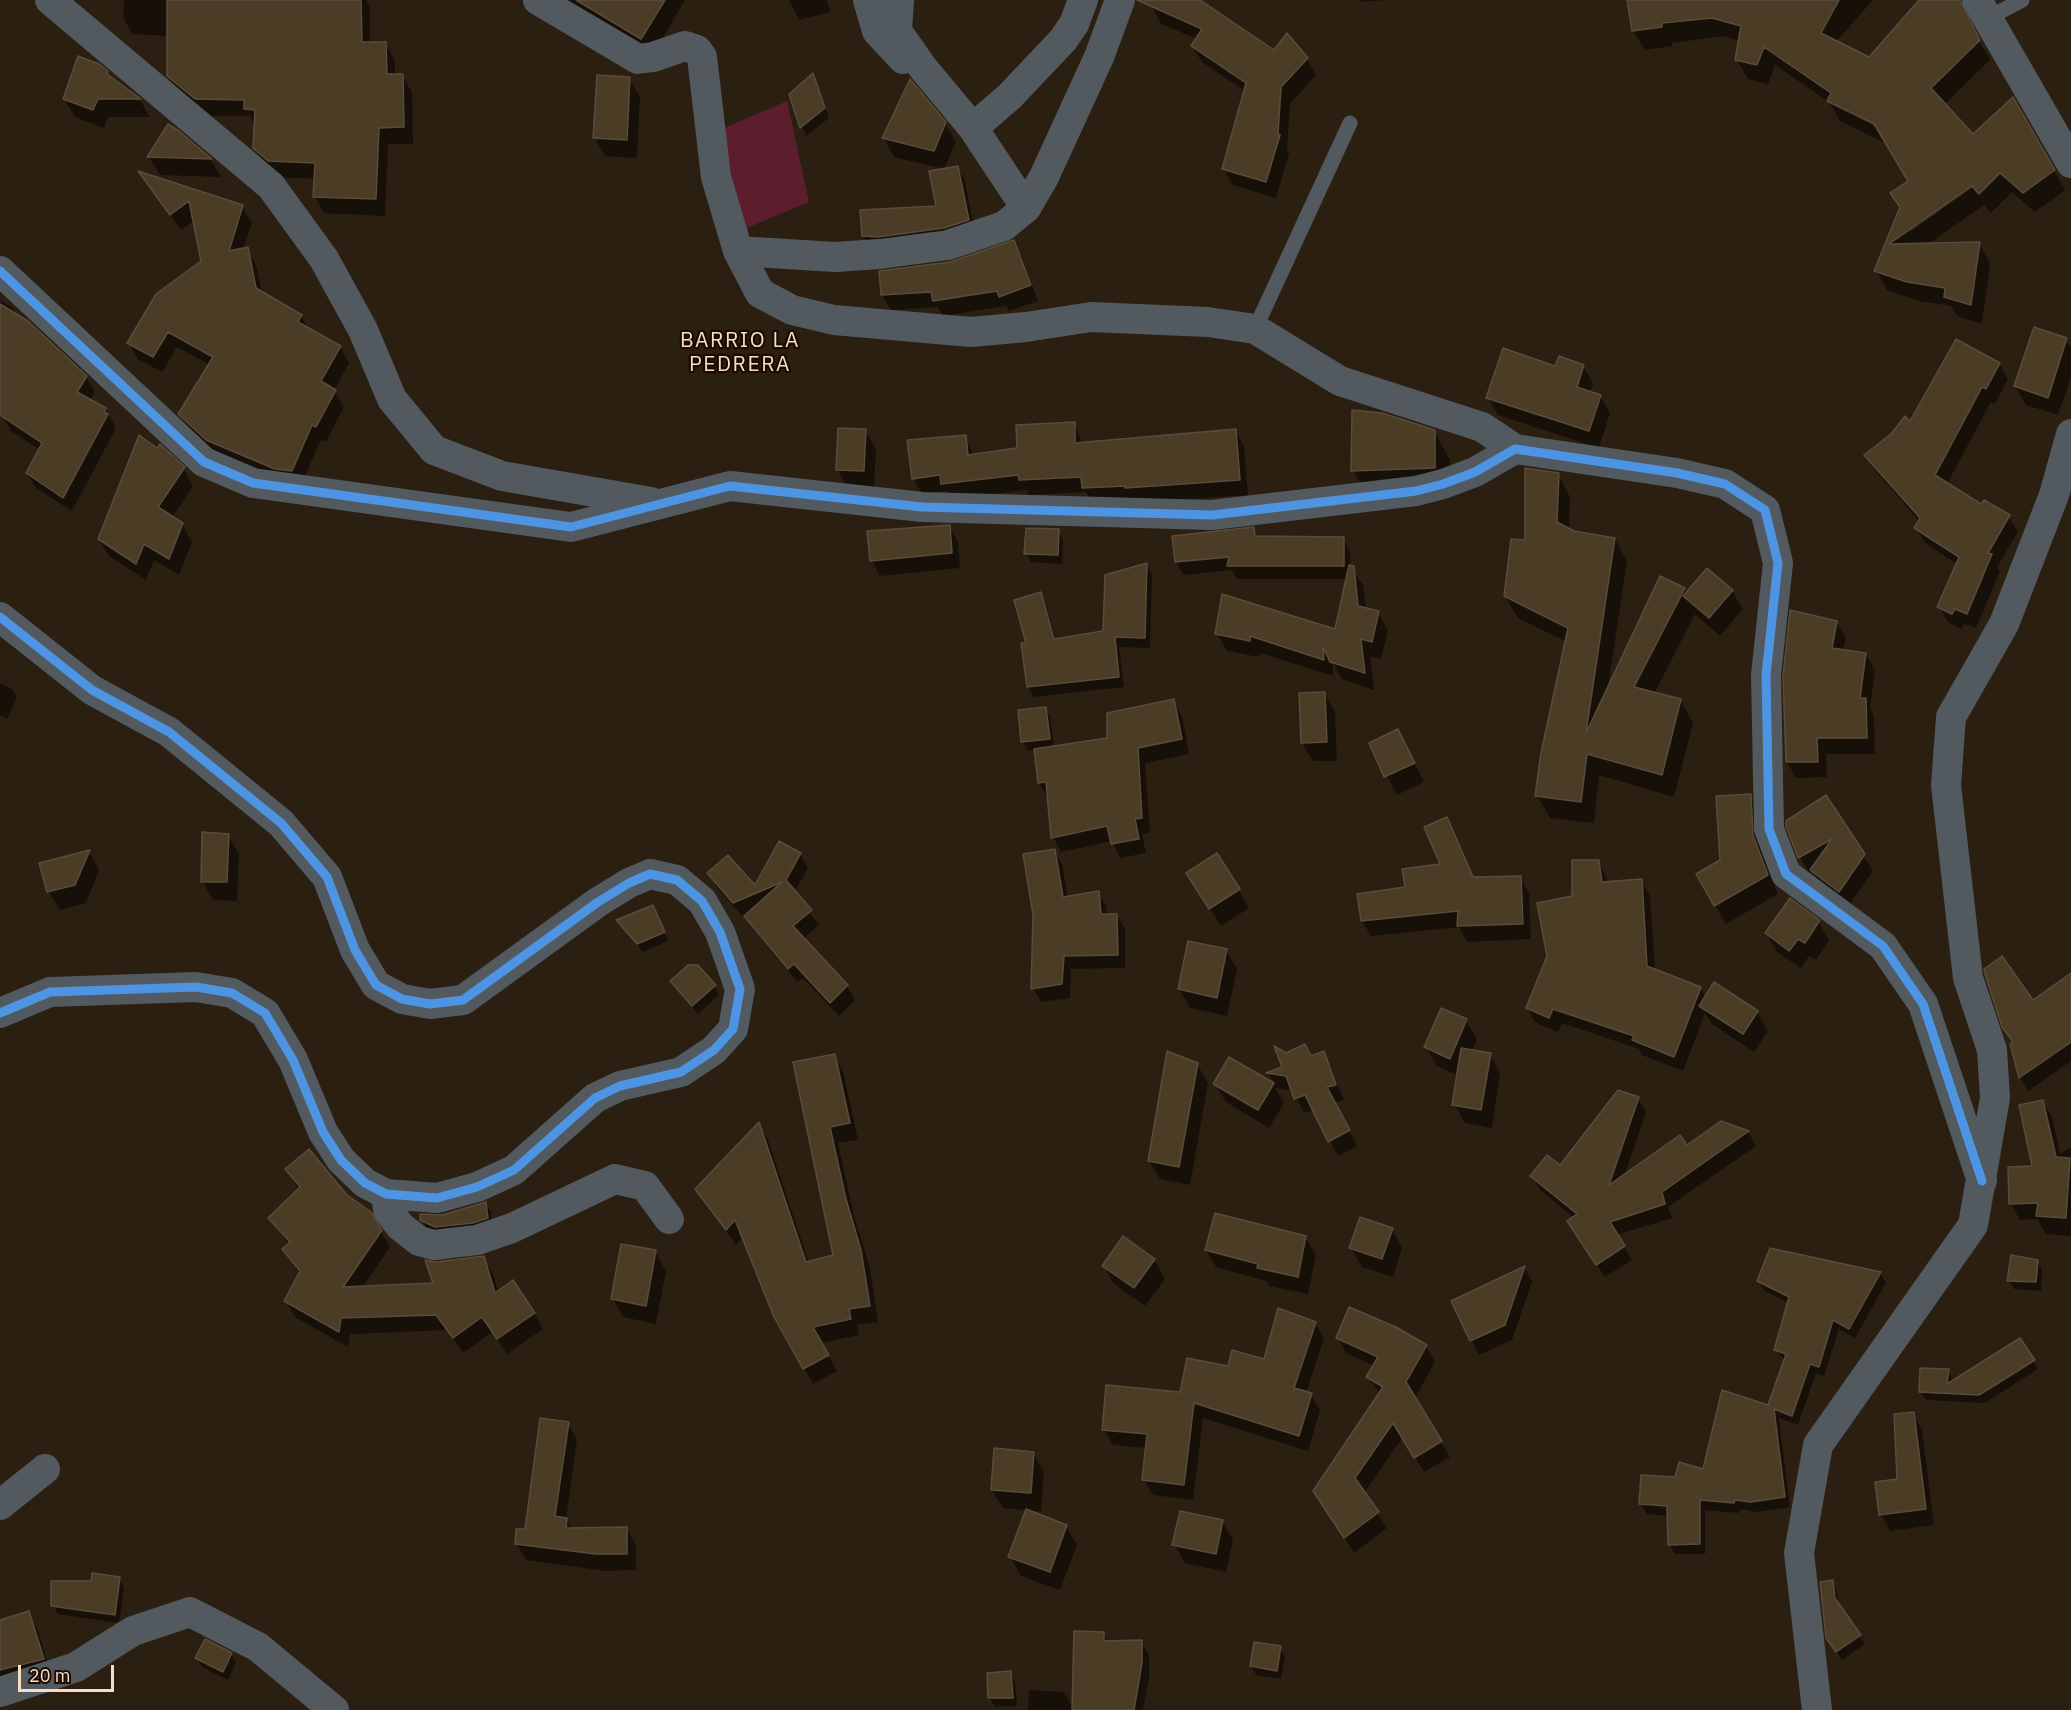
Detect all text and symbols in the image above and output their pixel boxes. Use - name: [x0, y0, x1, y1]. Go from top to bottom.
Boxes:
- district label: BARRIO LA PEDRERA: [680, 328, 800, 378]
- scale bar: [21, 1653, 117, 1691]
- text: 20 m: [29, 1664, 71, 1687]

